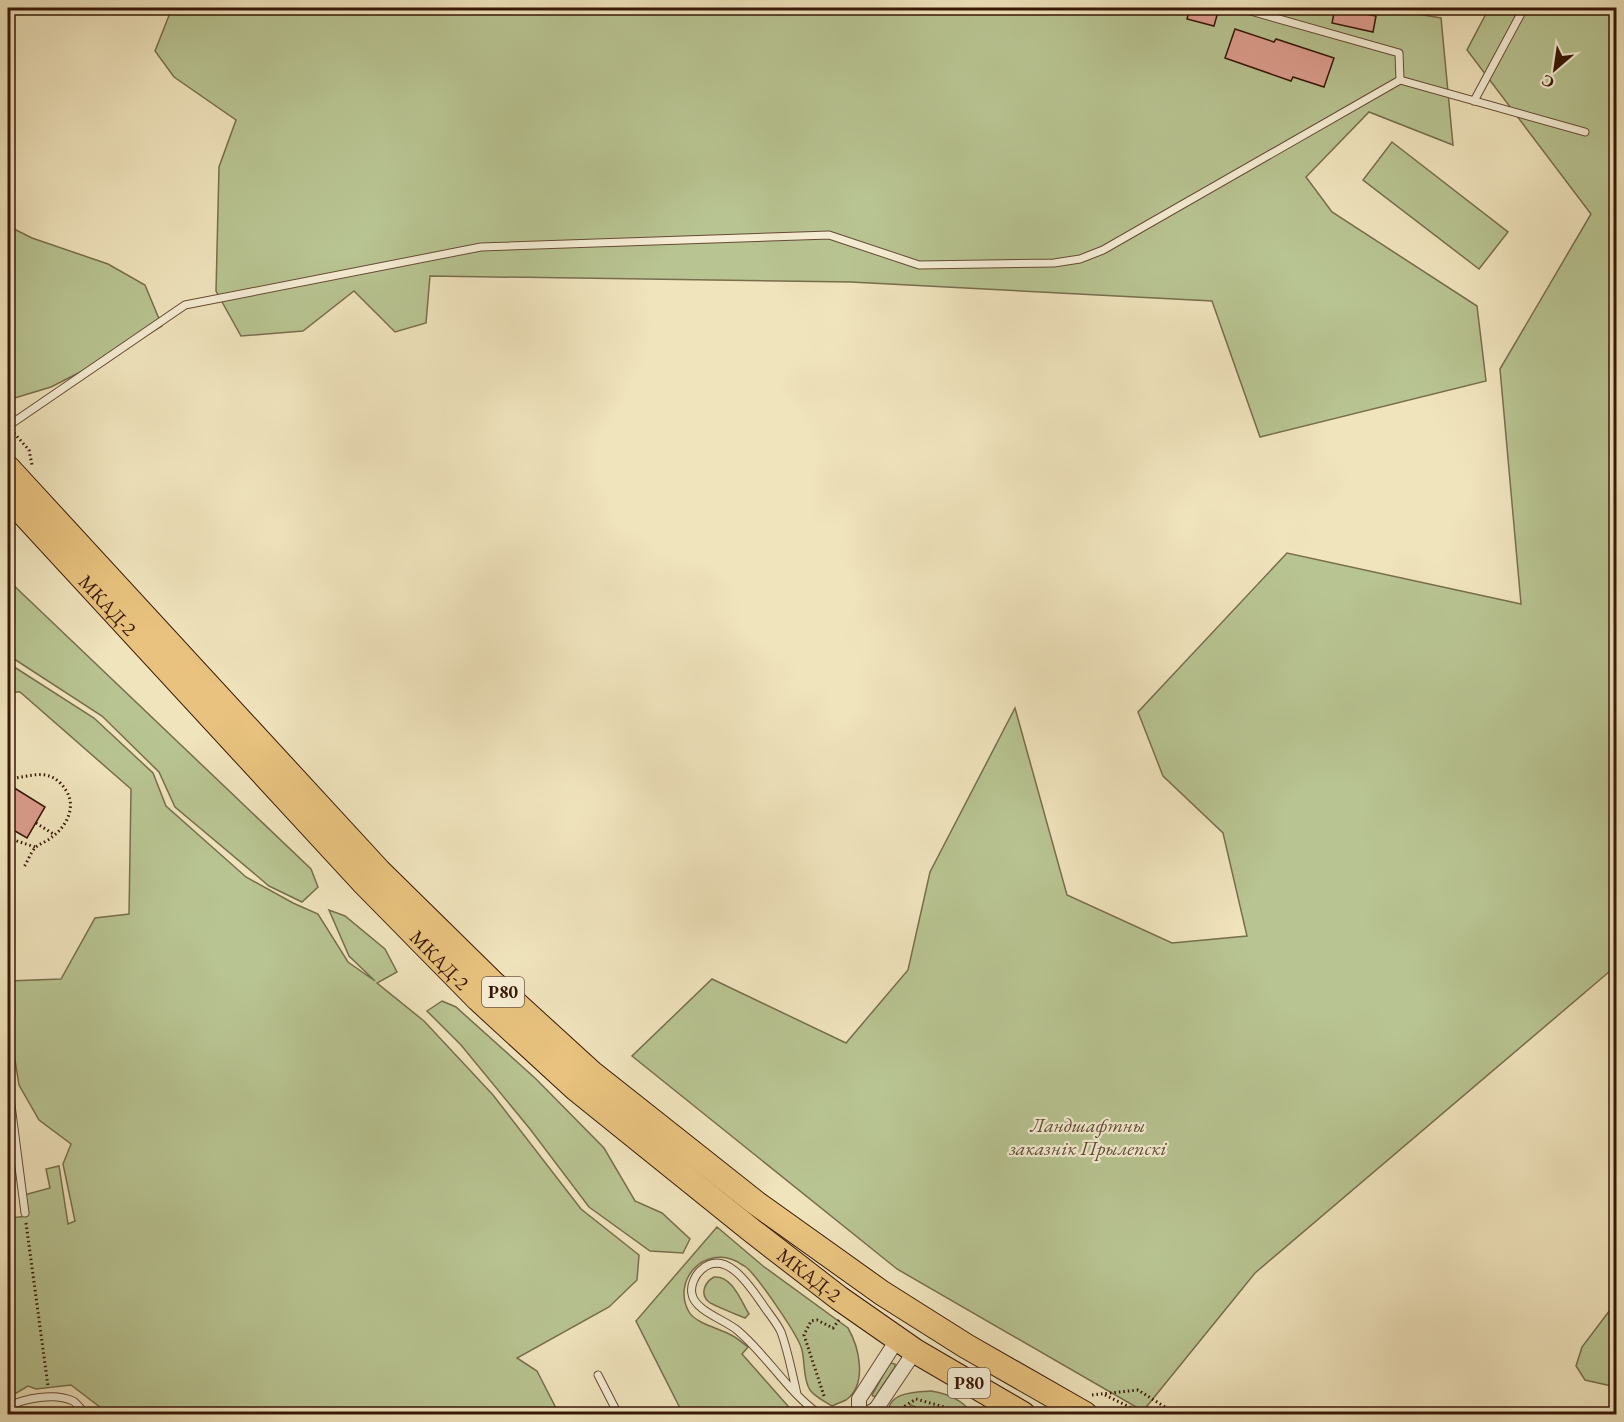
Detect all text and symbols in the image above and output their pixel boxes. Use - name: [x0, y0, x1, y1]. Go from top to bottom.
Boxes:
- north arrow: [1525, 39, 1585, 99]
- text: С: [1538, 70, 1558, 94]
- street label: МКАД-2: [73, 569, 143, 641]
- street label: МКАД-2: [404, 924, 475, 996]
- road number: Р80: [482, 977, 524, 1007]
- park label: Ландшафтны заказнік Прылепскі: [1009, 1112, 1167, 1161]
- street label: МКАД-2: [772, 1242, 847, 1308]
- road number: Р80: [948, 1368, 990, 1398]

